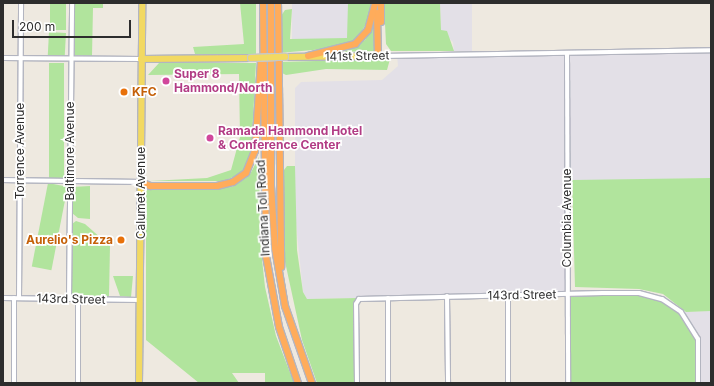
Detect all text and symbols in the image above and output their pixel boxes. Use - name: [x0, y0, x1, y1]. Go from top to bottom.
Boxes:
- scale bar: [14, 12, 133, 38]
- text: 200 m: [19, 19, 55, 34]
- street label: 141st Street: [324, 48, 390, 64]
- place label: Super 8 Hammond/North: [174, 67, 272, 95]
- marker: Super 8 Hammond/North: [161, 76, 171, 86]
- place label: KFC: [132, 85, 157, 99]
- marker: KFC: [119, 87, 129, 97]
- street label: Baltimore Avenue: [63, 101, 77, 201]
- street label: Torrence Avenue: [13, 103, 27, 199]
- place label: Ramada Hammond Hotel & Conference Center: [218, 124, 362, 152]
- marker: Ramada Hammond Hotel & Conference Center: [205, 133, 215, 143]
- street label: Calumet Avenue: [134, 147, 148, 239]
- street label: Indiana Toll Road: [253, 159, 273, 257]
- street label: Columbia Avenue: [560, 169, 574, 267]
- place label: Aurelio's Pizza: [26, 233, 113, 247]
- marker: Aurelio's Pizza: [116, 235, 126, 245]
- street label: 143rd Street: [487, 287, 557, 303]
- street label: 143rd Street: [36, 291, 106, 307]

